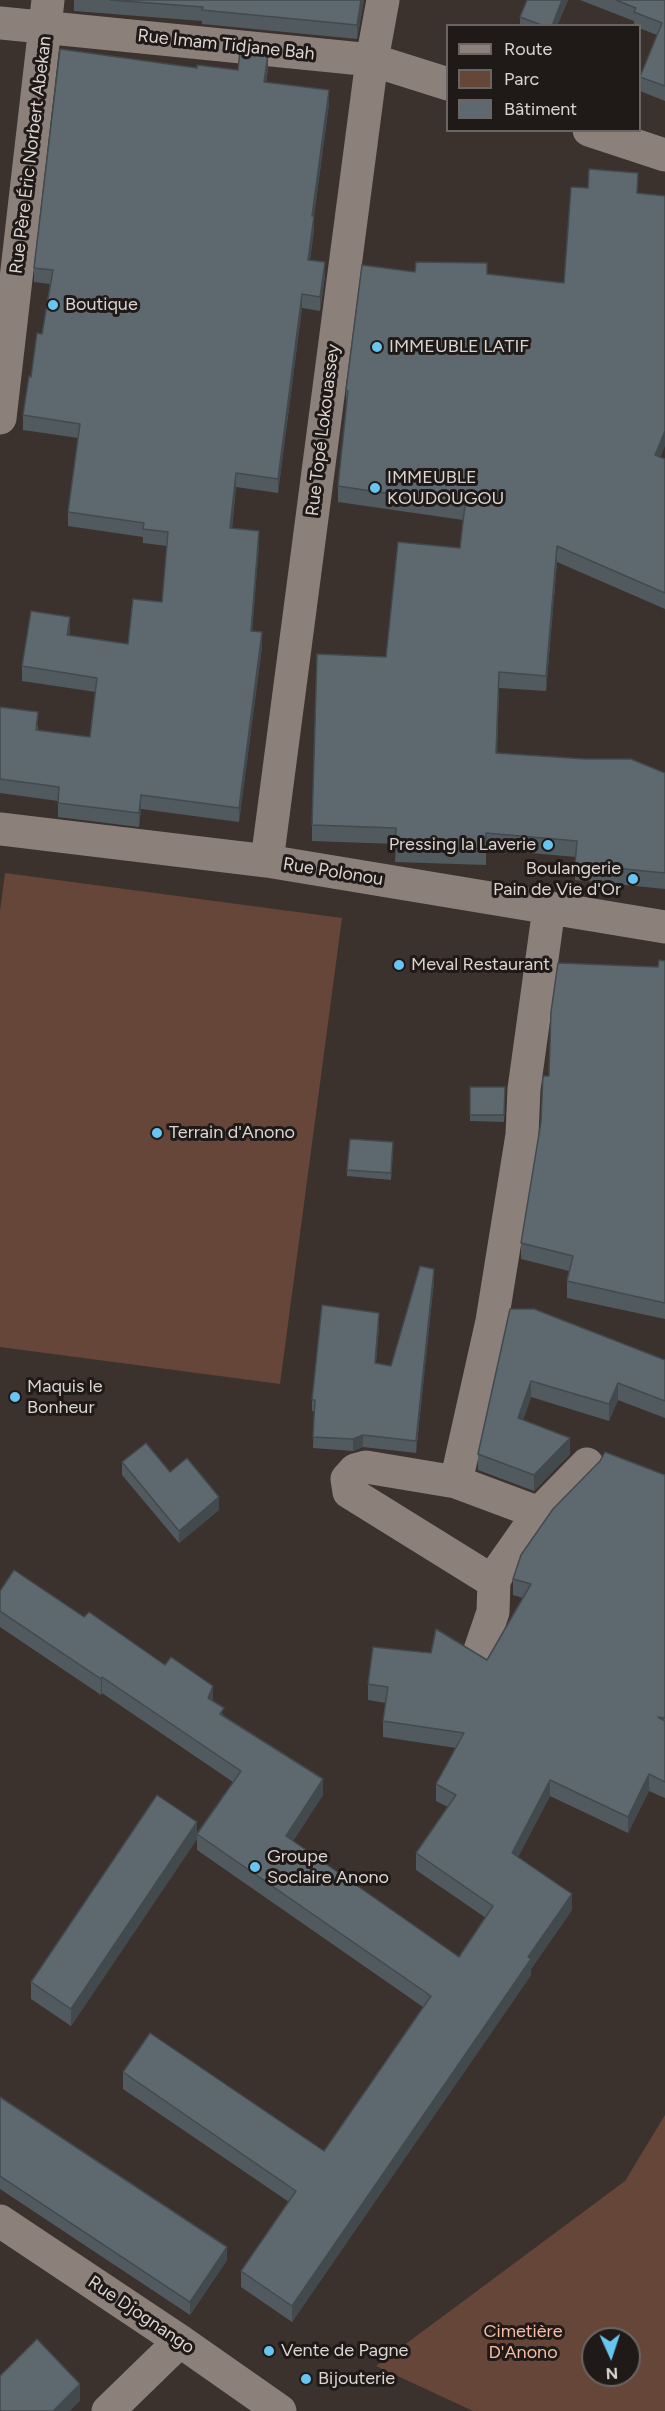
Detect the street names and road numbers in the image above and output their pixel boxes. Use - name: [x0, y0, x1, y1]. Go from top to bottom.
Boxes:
- street label: Rue Imam Tidjane Bah: [136, 25, 316, 65]
- street label: Rue Père Éric Norbert Abekan: [6, 35, 56, 275]
- street label: Rue Topé Lokouassey: [302, 343, 344, 517]
- street label: Rue Polonou: [281, 853, 385, 891]
- street label: Rue Djognango: [84, 2271, 198, 2359]

